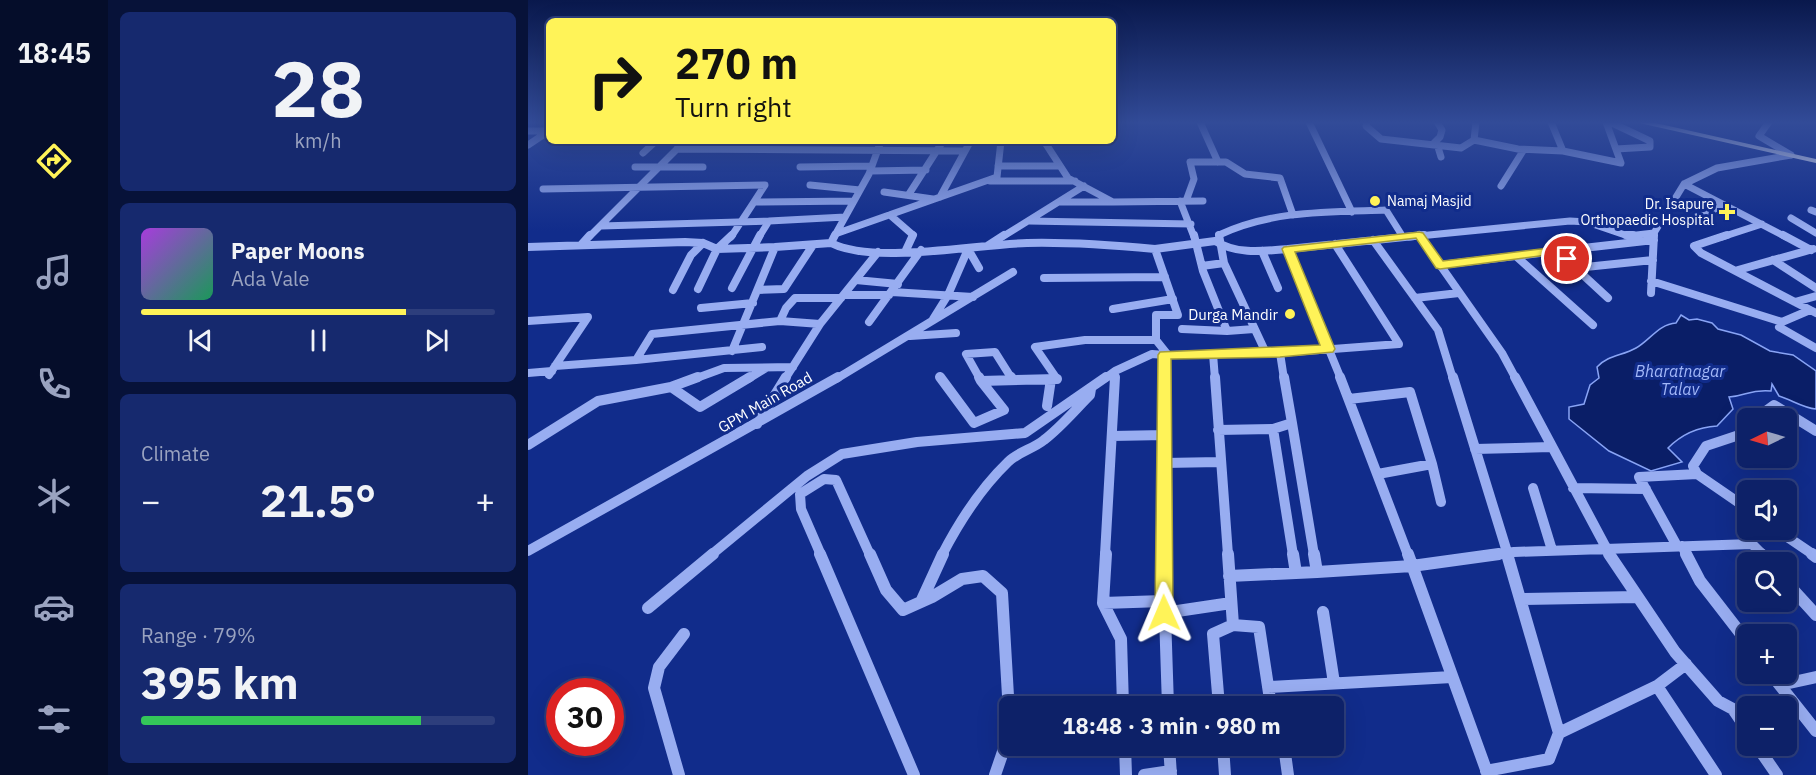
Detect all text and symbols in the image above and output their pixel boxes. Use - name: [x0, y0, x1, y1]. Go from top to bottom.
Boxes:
- text: 18:45: [17, 35, 91, 70]
- text: 270 m: [675, 36, 798, 91]
- text: 28: [271, 37, 365, 138]
- icon: right: [576, 42, 654, 120]
- text: Turn right: [675, 89, 792, 124]
- text: km/h: [294, 127, 342, 154]
- icon: directions: [33, 140, 75, 182]
- place label: Namaj Masjid: [1387, 192, 1472, 210]
- marker: Namaj Masjid: [1368, 194, 1382, 208]
- place label: Dr. Isapure Orthopaedic Hospital: [1581, 195, 1714, 229]
- marker: Dr. Isapure Orthopaedic Hospital: [1718, 203, 1736, 221]
- pin: [1541, 233, 1592, 284]
- text: Paper Moons: [231, 236, 364, 265]
- icon: arrive: [1550, 242, 1583, 275]
- icon: music: [33, 251, 75, 293]
- text: Ada Vale: [231, 265, 310, 292]
- place label: Durga Mandir: [1188, 305, 1278, 324]
- marker: Durga Mandir: [1283, 307, 1297, 321]
- icon: previous: [184, 324, 217, 357]
- icon: pause: [302, 324, 335, 357]
- icon: next: [420, 324, 453, 357]
- water label: Bharatnagar Talav: [1635, 361, 1726, 399]
- icon: phone: [33, 363, 75, 405]
- street label: GPM Main Road: [714, 367, 816, 437]
- north arrow: [1737, 408, 1797, 468]
- map controls: [1737, 408, 1797, 756]
- text: Climate: [141, 440, 210, 467]
- text: 21.5°: [260, 471, 376, 529]
- icon: climate: [33, 475, 75, 517]
- text: −: [141, 479, 161, 522]
- text: +: [475, 479, 495, 522]
- button: sound: [1737, 480, 1797, 540]
- button: search: [1737, 552, 1797, 612]
- position arrow: [1132, 581, 1196, 645]
- icon: car: [33, 586, 75, 628]
- text: Range · 79%: [141, 622, 256, 649]
- button: +: [1737, 624, 1797, 684]
- text: 395 km: [141, 653, 299, 711]
- speed limit sign: 30: [546, 678, 624, 756]
- button: −: [1737, 696, 1797, 756]
- icon: filters: [33, 698, 75, 740]
- text: 18:48 · 3 min · 980 m: [1062, 711, 1281, 740]

